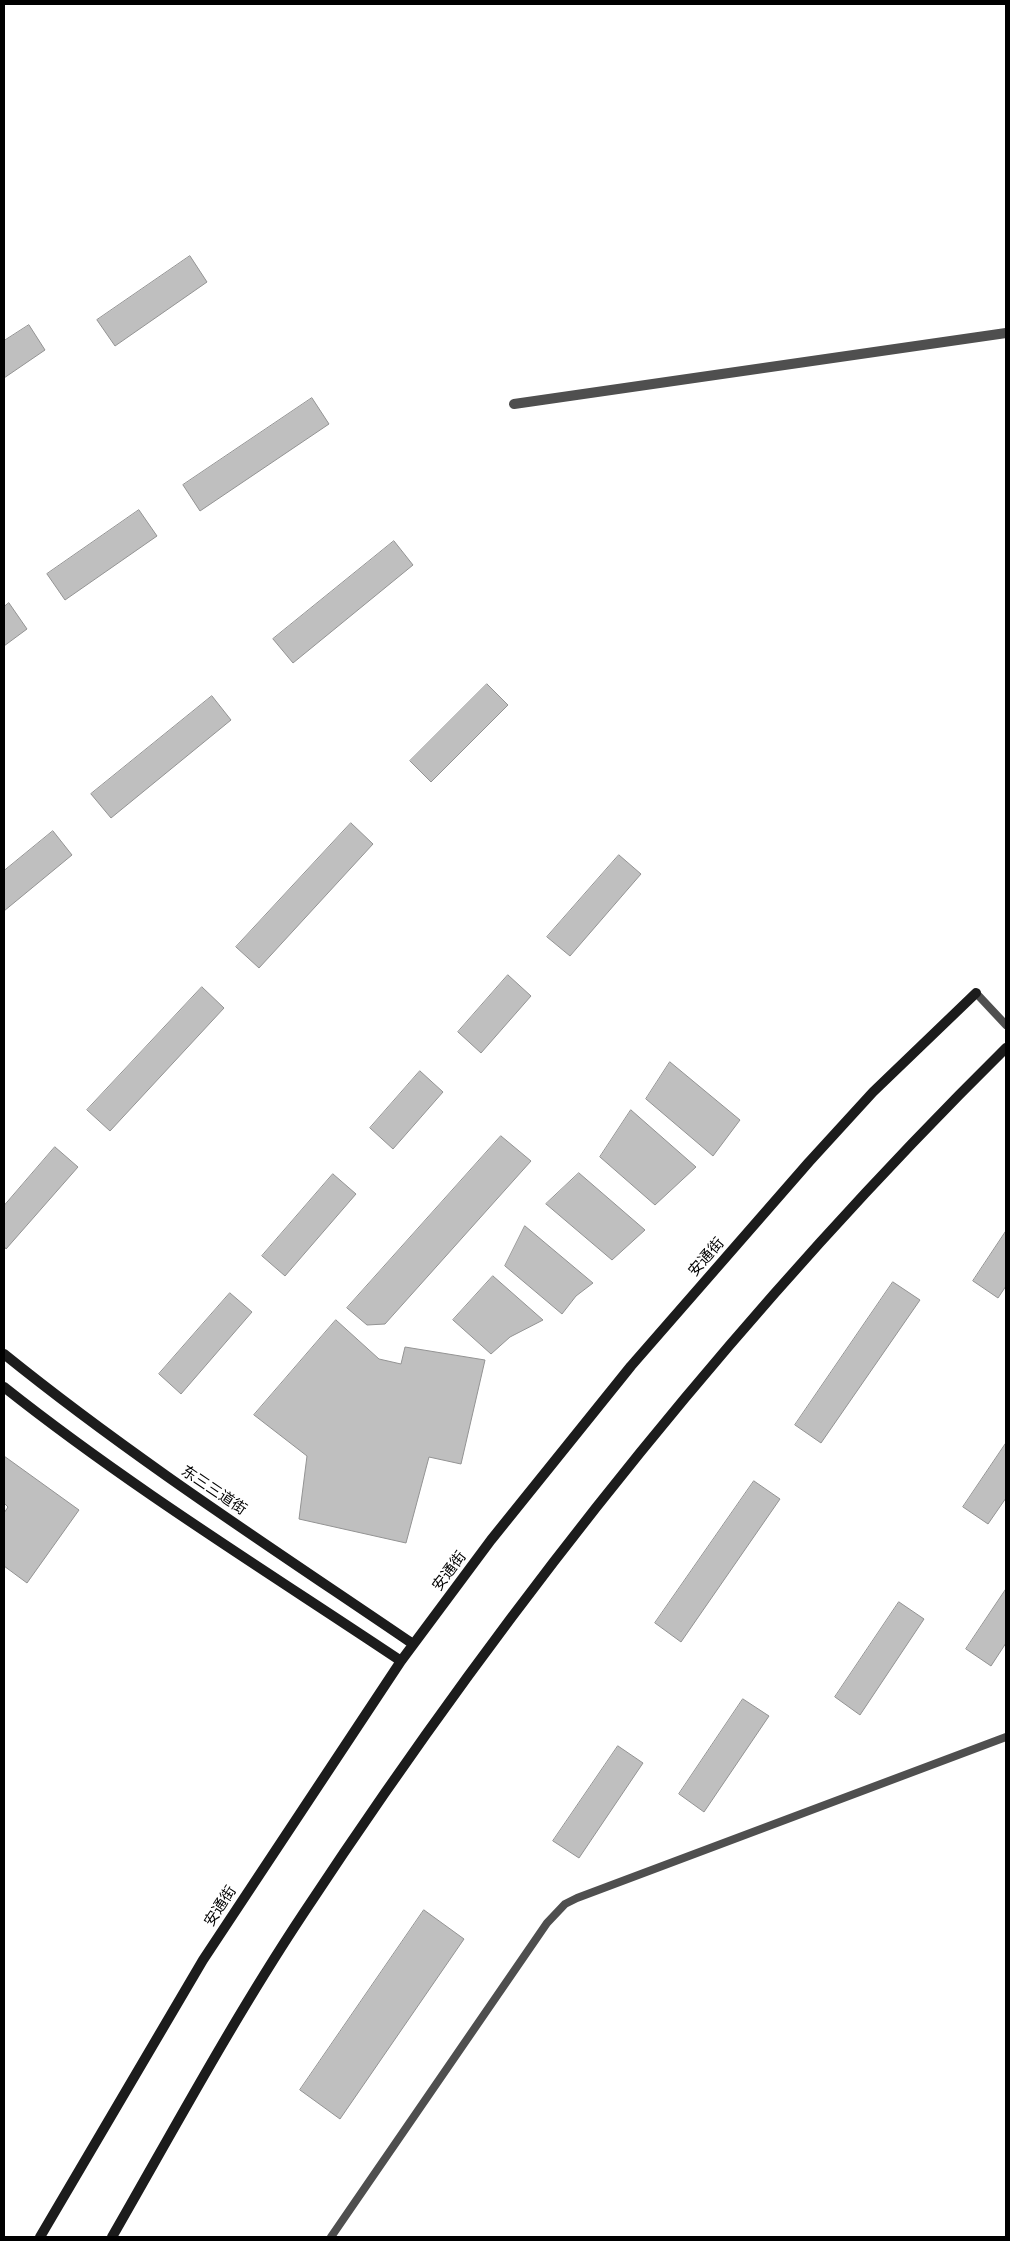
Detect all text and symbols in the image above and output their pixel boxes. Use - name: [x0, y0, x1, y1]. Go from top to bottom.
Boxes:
- street label: 安通街: [684, 1234, 728, 1280]
- street label: 东三三道街: [178, 1462, 250, 1518]
- street label: 安通街: [428, 1548, 470, 1594]
- street label: 安通街: [200, 1882, 240, 1930]

